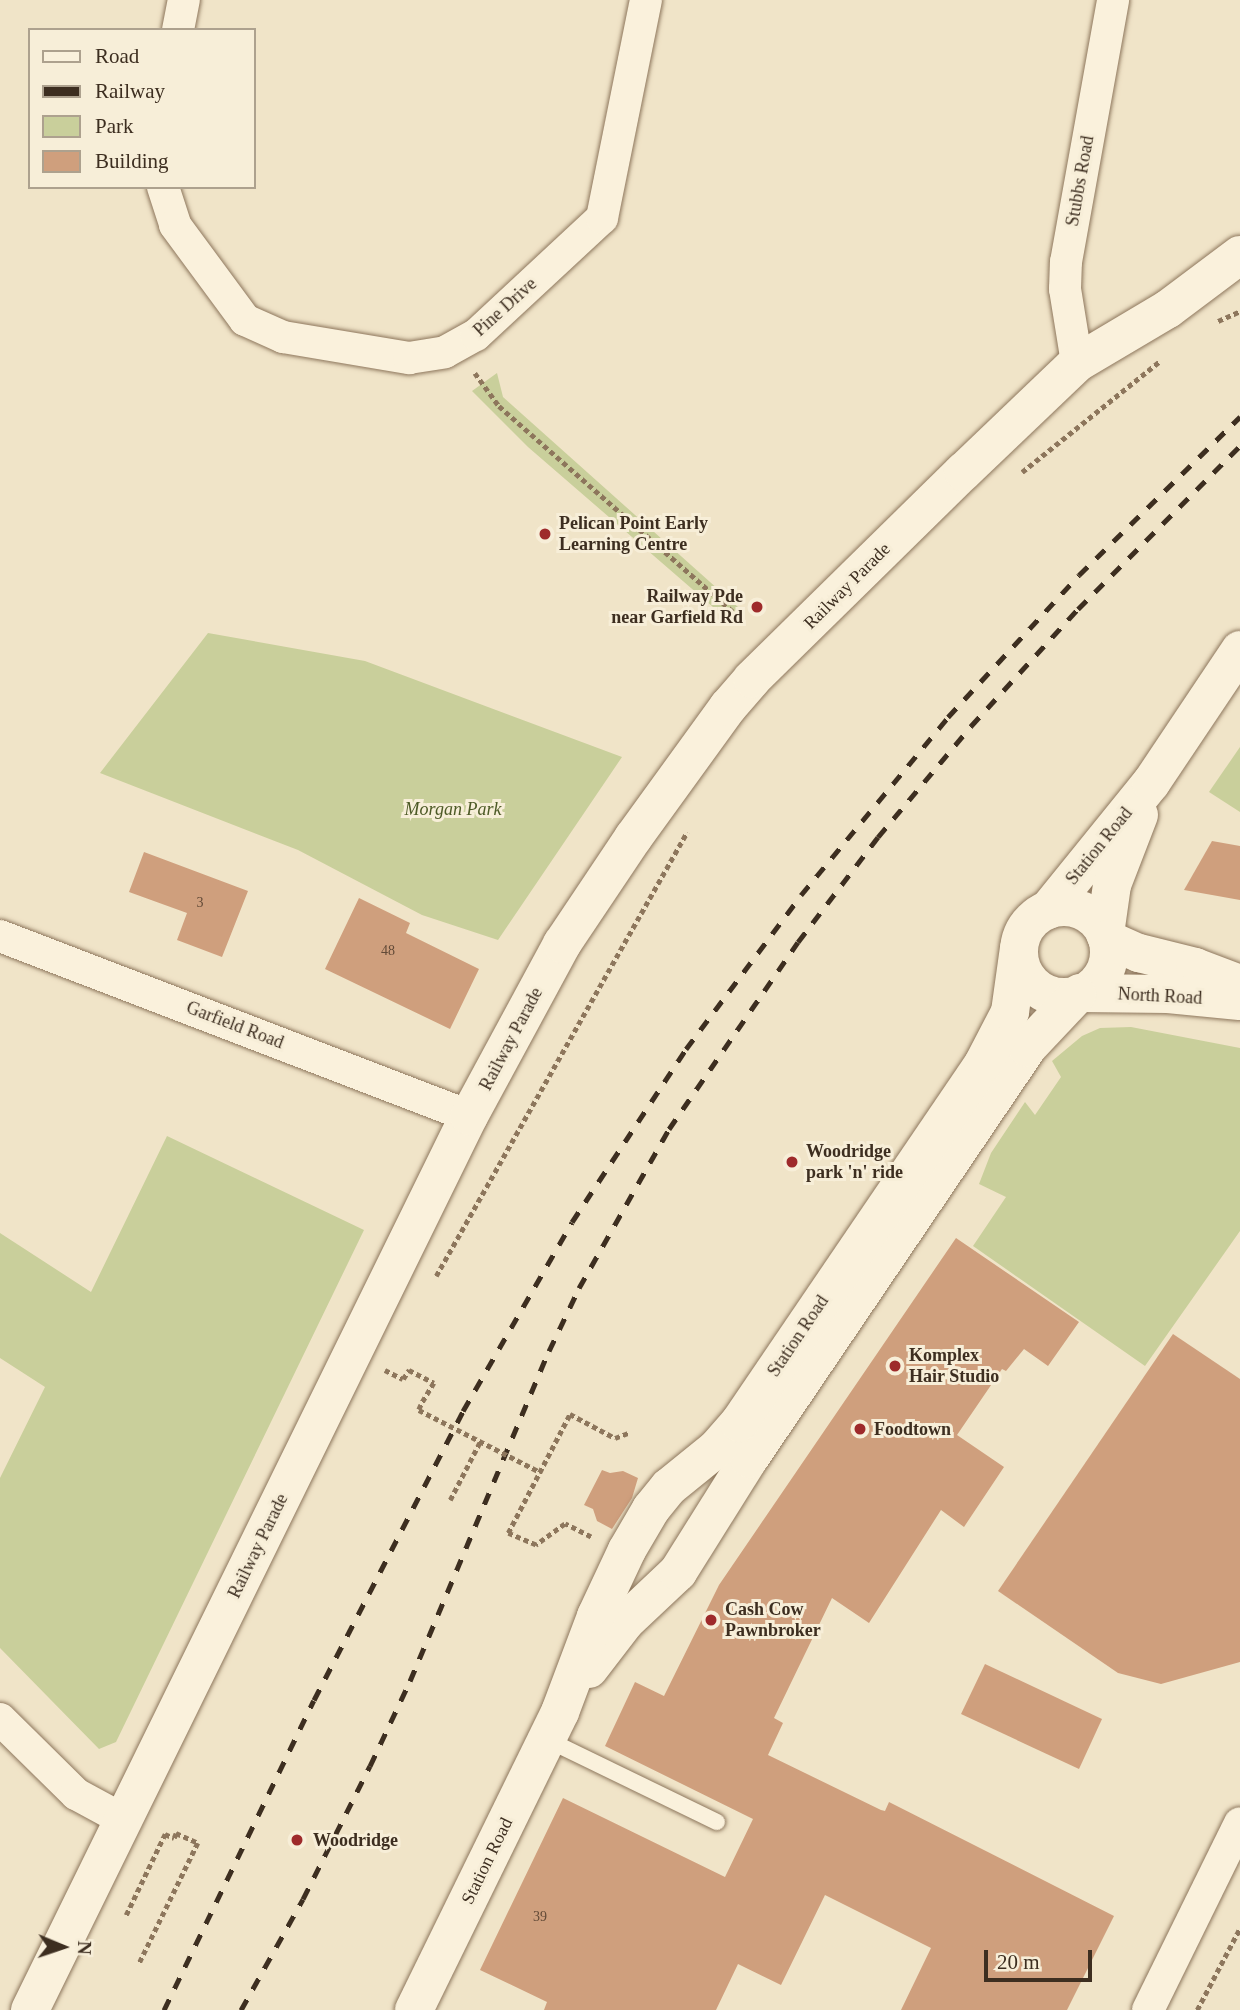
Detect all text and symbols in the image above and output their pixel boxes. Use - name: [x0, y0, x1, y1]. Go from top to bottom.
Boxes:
- legend: [28, 28, 256, 189]
- text: Road: [95, 44, 139, 68]
- text: Railway: [95, 79, 165, 103]
- text: Park: [95, 114, 134, 138]
- street label: Stubbs Road: [1061, 134, 1099, 228]
- text: Building: [95, 149, 169, 173]
- street label: Pine Drive: [469, 273, 541, 341]
- place label: Pelican Point Early Learning Centre: [559, 513, 708, 556]
- marker: Pelican Point Early Learning Centre: [537, 526, 553, 542]
- street label: Railway Parade: [799, 538, 895, 634]
- place label: Railway Pde near Garfield Rd: [611, 586, 743, 628]
- marker: Railway Pde near Garfield Rd: [749, 599, 765, 615]
- park label: Morgan Park: [405, 798, 501, 820]
- street label: Station Road: [1061, 803, 1137, 889]
- house number: 3: [196, 895, 204, 911]
- house number: 48: [381, 943, 395, 959]
- street label: North Road: [1117, 983, 1203, 1009]
- street label: Railway Parade: [475, 984, 547, 1094]
- street label: Garfield Road: [183, 997, 287, 1053]
- place label: Woodridge park 'n' ride: [806, 1141, 903, 1184]
- marker: Woodridge park 'n' ride: [784, 1154, 800, 1170]
- street label: Station Road: [763, 1291, 833, 1381]
- place label: Komplex Hair Studio: [909, 1345, 1000, 1388]
- marker: Komplex Hair Studio: [887, 1358, 903, 1374]
- place label: Foodtown: [874, 1418, 951, 1440]
- marker: Foodtown: [852, 1421, 868, 1437]
- street label: Railway Parade: [223, 1490, 293, 1602]
- place label: Cash Cow Pawnbroker: [725, 1599, 821, 1642]
- marker: Cash Cow Pawnbroker: [703, 1612, 719, 1628]
- street label: Station Road: [457, 1814, 517, 1908]
- place label: Woodridge: [313, 1829, 398, 1851]
- marker: Woodridge: [287, 1830, 307, 1850]
- house number: 39: [533, 1909, 547, 1925]
- north arrow: [28, 1912, 98, 1982]
- scale bar: [988, 1937, 1096, 1981]
- text: N: [74, 1941, 95, 1955]
- text: 20 m: [997, 1950, 1040, 1974]

